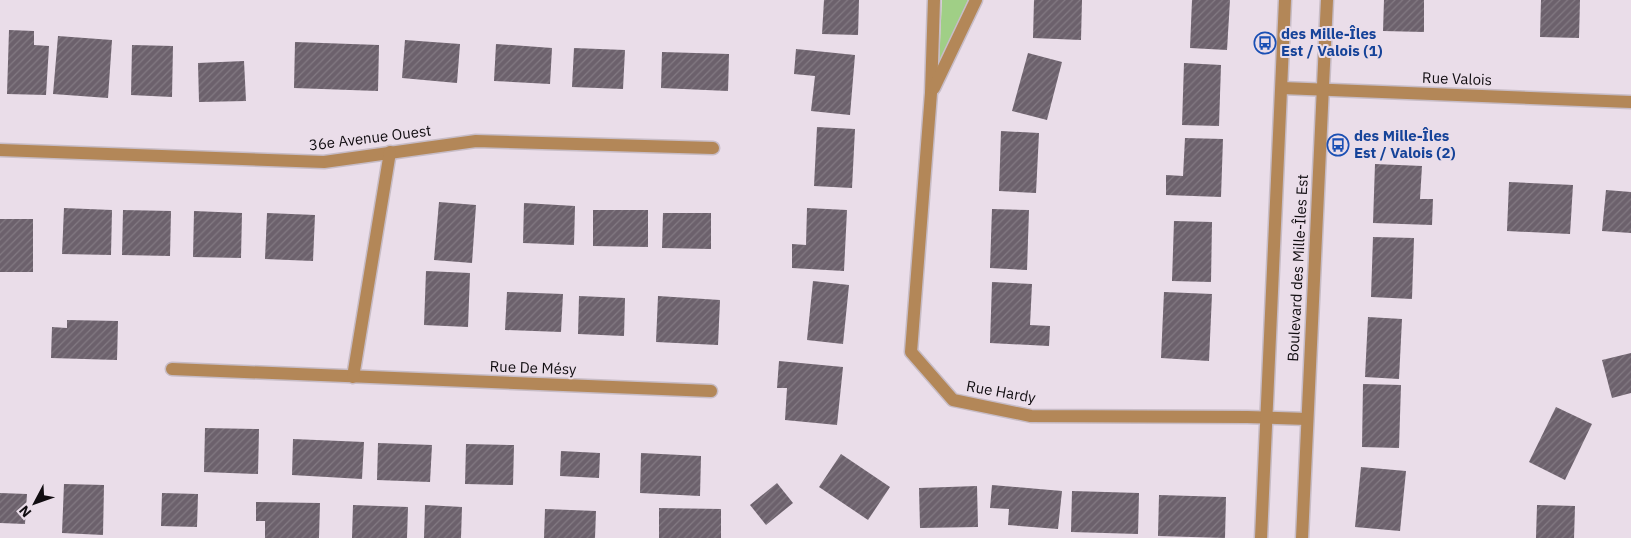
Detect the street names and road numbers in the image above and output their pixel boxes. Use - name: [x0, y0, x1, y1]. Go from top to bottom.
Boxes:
- street label: Rue Valois: [1422, 68, 1492, 89]
- street label: 36e Avenue Ouest: [308, 121, 432, 154]
- street label: Boulevard des Mille-Îles Est: [1283, 174, 1312, 362]
- street label: Rue De Mésy: [489, 356, 577, 379]
- street label: Rue Hardy: [965, 376, 1038, 407]

